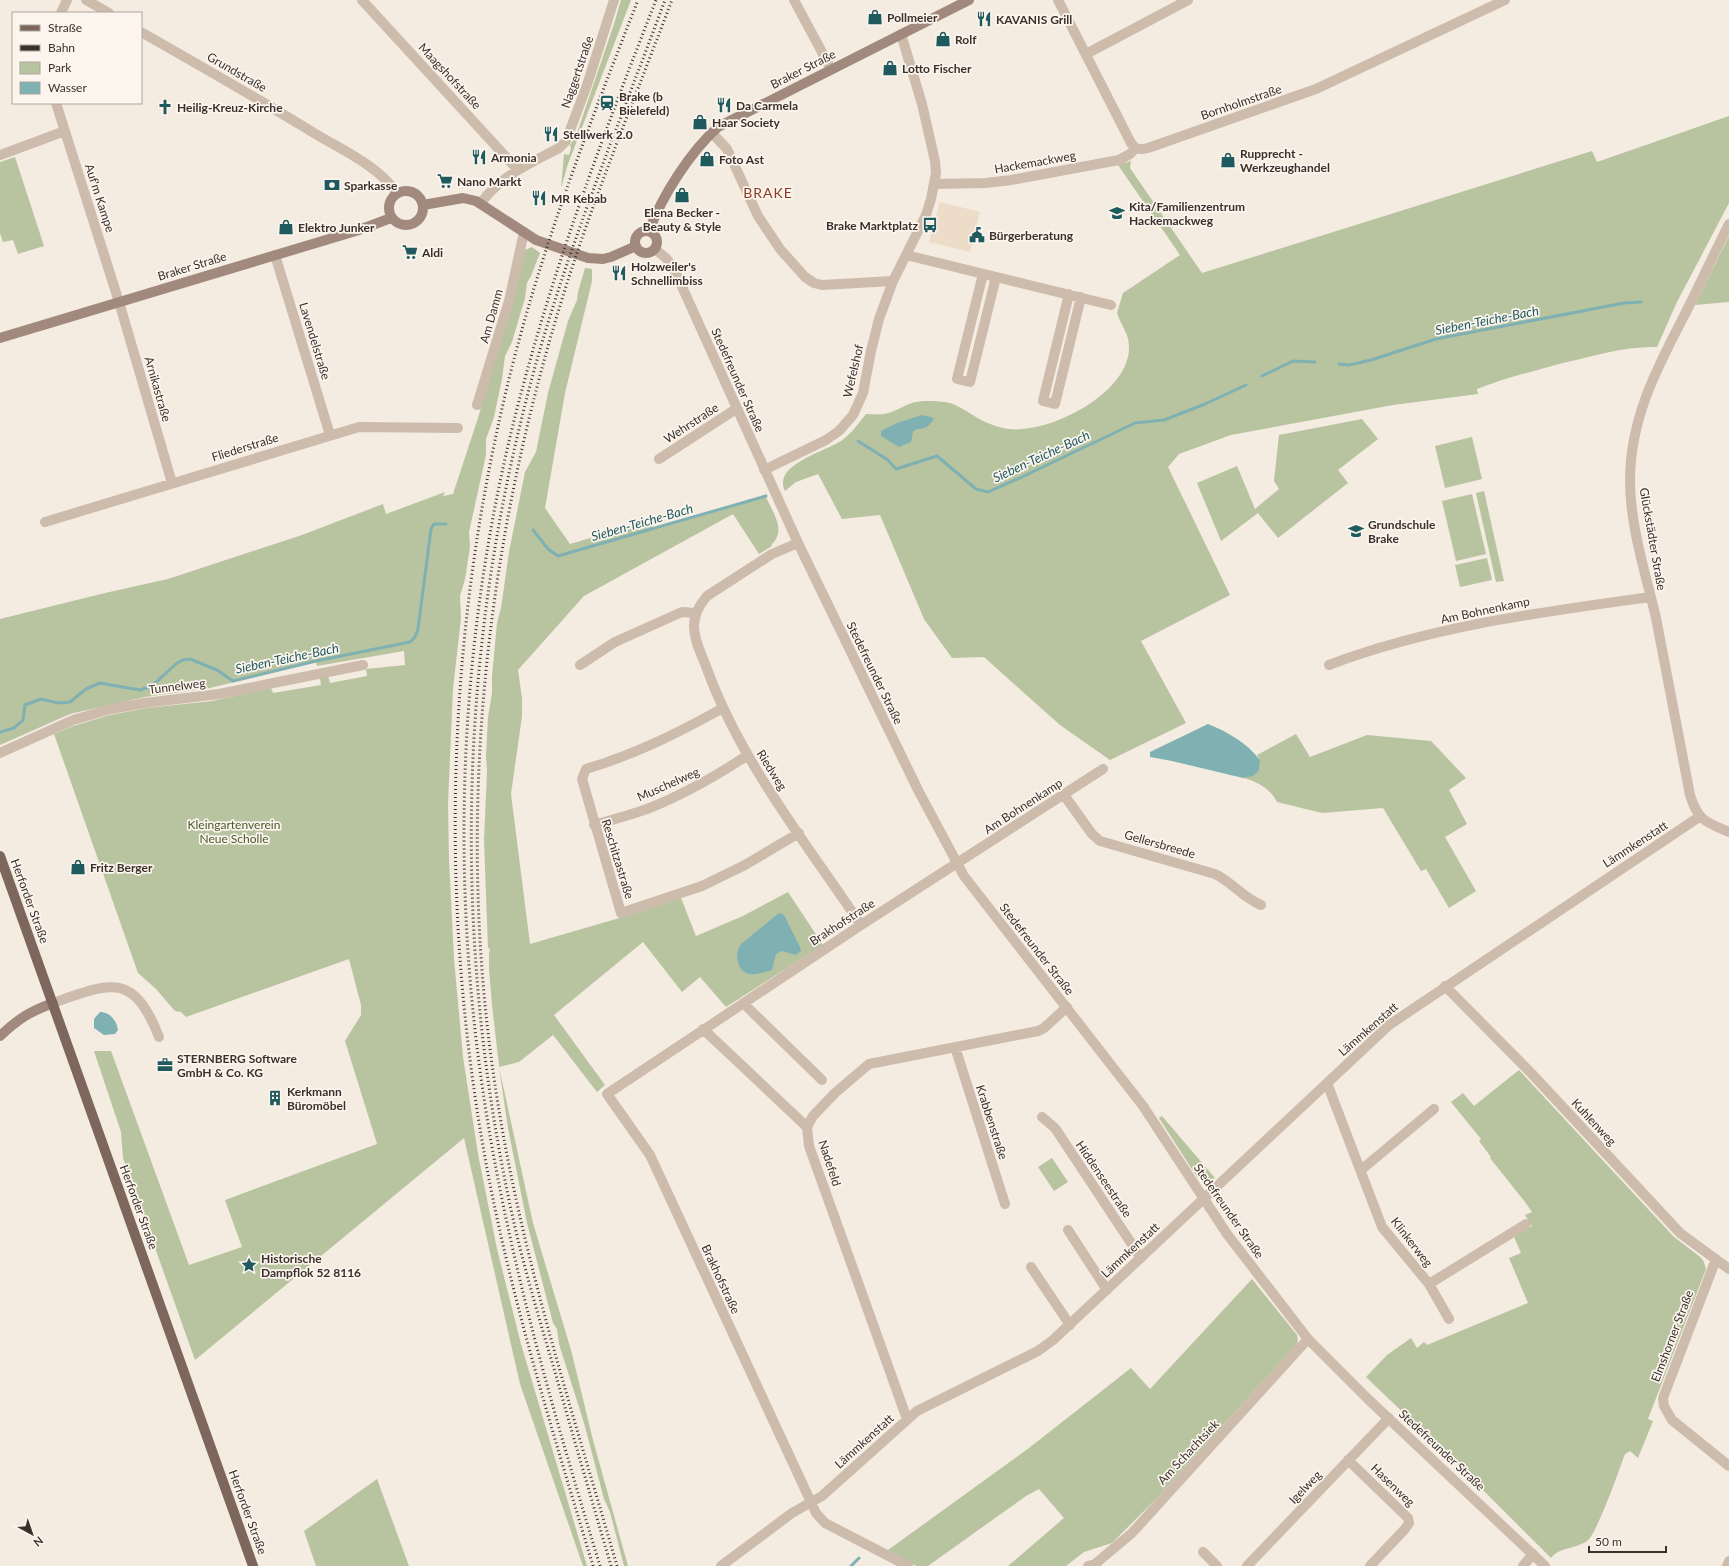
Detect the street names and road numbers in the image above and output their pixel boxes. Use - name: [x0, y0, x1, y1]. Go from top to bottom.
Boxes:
- street label: Naggertstraße: [558, 34, 596, 110]
- street label: Maagshofstraße: [416, 40, 484, 112]
- street label: Braker Straße: [768, 46, 838, 92]
- street label: Grundstraße: [205, 49, 269, 95]
- street label: Bornholmstraße: [1198, 81, 1284, 123]
- street label: Hackemackweg: [993, 147, 1077, 177]
- street label: Auf'm Kampe: [82, 162, 118, 234]
- street label: Braker Straße: [156, 248, 228, 284]
- street label: Am Damm: [476, 287, 506, 345]
- street label: Lavendelstraße: [296, 301, 334, 381]
- street label: Stedefreunder Straße: [708, 326, 768, 434]
- street label: Wefelshof: [840, 342, 867, 399]
- street label: Arnikastraße: [142, 355, 174, 423]
- street label: Wehrstraße: [661, 400, 721, 446]
- street label: Fliederstraße: [210, 430, 280, 464]
- street label: Glückstädter Straße: [1637, 486, 1669, 592]
- street label: Am Bohnenkamp: [1439, 593, 1531, 627]
- street label: Stedefreunder Straße: [844, 619, 906, 727]
- street label: Tunnelweg: [148, 675, 206, 697]
- street label: Riedweg: [754, 747, 790, 793]
- street label: Muschelweg: [635, 764, 701, 804]
- street label: Am Bohnenkamp: [981, 775, 1065, 837]
- street label: Reschitzastraße: [599, 817, 637, 901]
- street label: Lämmkenstatt: [1600, 817, 1671, 871]
- street label: Gellersbreede: [1123, 827, 1197, 861]
- street label: Herforder Straße: [8, 857, 52, 945]
- street label: Brakhofstraße: [807, 895, 877, 949]
- street label: Stedefreunder Straße: [997, 900, 1077, 998]
- street label: Lämmkenstatt: [1335, 998, 1402, 1059]
- street label: Krabbenstraße: [973, 1083, 1011, 1161]
- street label: Kuhlenweg: [1568, 1095, 1620, 1149]
- street label: Nadefeld: [815, 1138, 845, 1188]
- street label: Hiddenseestraße: [1073, 1138, 1135, 1220]
- street label: Stedefreunder Straße: [1191, 1161, 1267, 1261]
- street label: Herforder Straße: [117, 1163, 161, 1251]
- street label: Klinkerweg: [1388, 1214, 1436, 1270]
- street label: Lämmkenstatt: [1098, 1219, 1163, 1281]
- street label: Brakhofstraße: [698, 1242, 744, 1316]
- street label: Elmshorner Straße: [1648, 1288, 1696, 1384]
- street label: Stedefreunder Straße: [1396, 1406, 1488, 1494]
- street label: Lämmkenstatt: [831, 1410, 897, 1471]
- street label: Am Schachtsiek: [1154, 1416, 1222, 1487]
- street label: Hasenweg: [1368, 1460, 1418, 1510]
- street label: Igelweg: [1286, 1467, 1324, 1507]
- street label: Herforder Straße: [226, 1468, 270, 1556]

